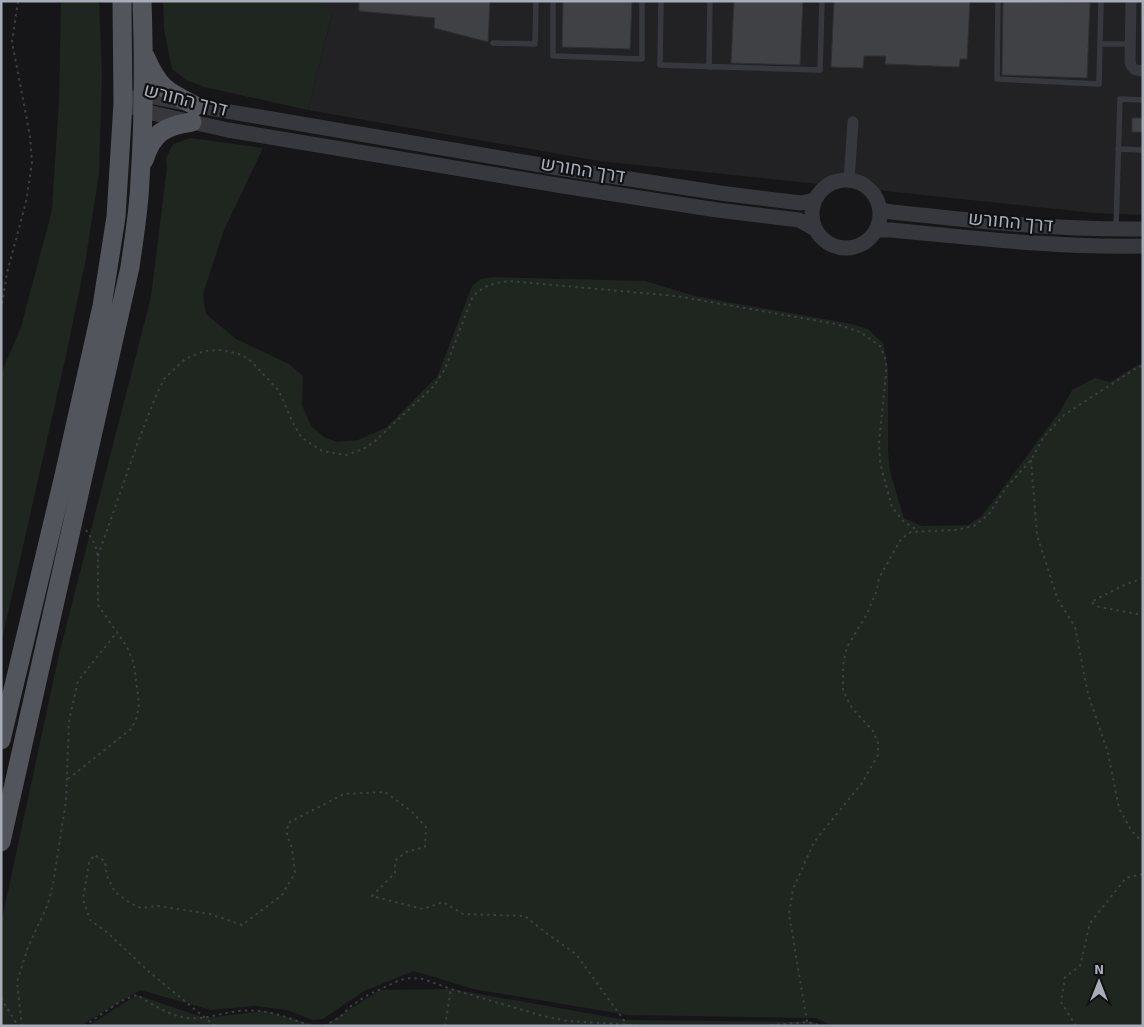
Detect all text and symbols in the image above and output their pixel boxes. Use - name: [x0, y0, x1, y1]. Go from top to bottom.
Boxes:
- street label: דרך החורש: [141, 78, 230, 122]
- street label: דרך החורש: [539, 151, 627, 189]
- street label: דרך החורש: [967, 206, 1055, 238]
- north arrow: [1074, 957, 1124, 1007]
- text: N: [1094, 961, 1104, 978]

